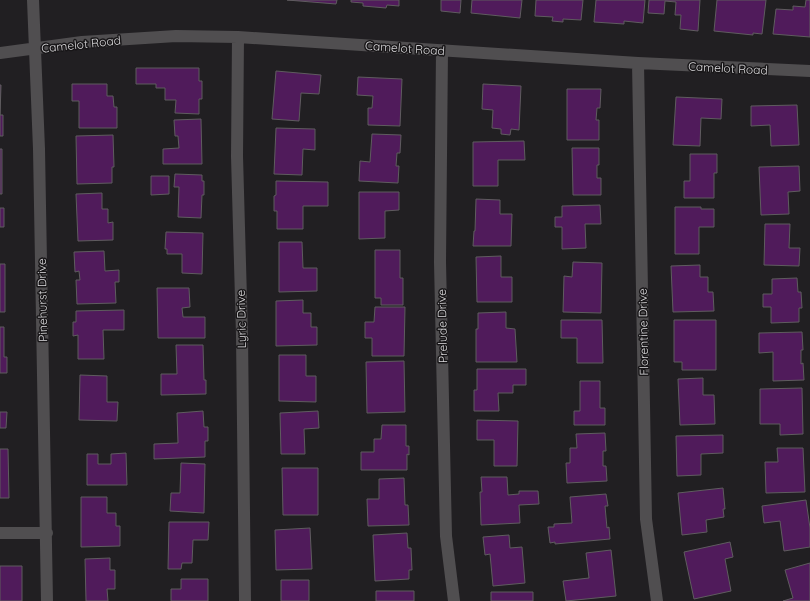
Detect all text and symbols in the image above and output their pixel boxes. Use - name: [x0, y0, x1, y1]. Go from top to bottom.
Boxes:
- street label: Camelot Road: [41, 32, 121, 56]
- street label: Camelot Road: [365, 38, 445, 58]
- street label: Camelot Road: [688, 58, 768, 78]
- street label: Pinehurst Drive: [34, 258, 50, 342]
- street label: Florentine Drive: [635, 288, 651, 376]
- street label: Lyric Drive: [233, 289, 249, 348]
- street label: Prelude Drive: [434, 289, 450, 363]

